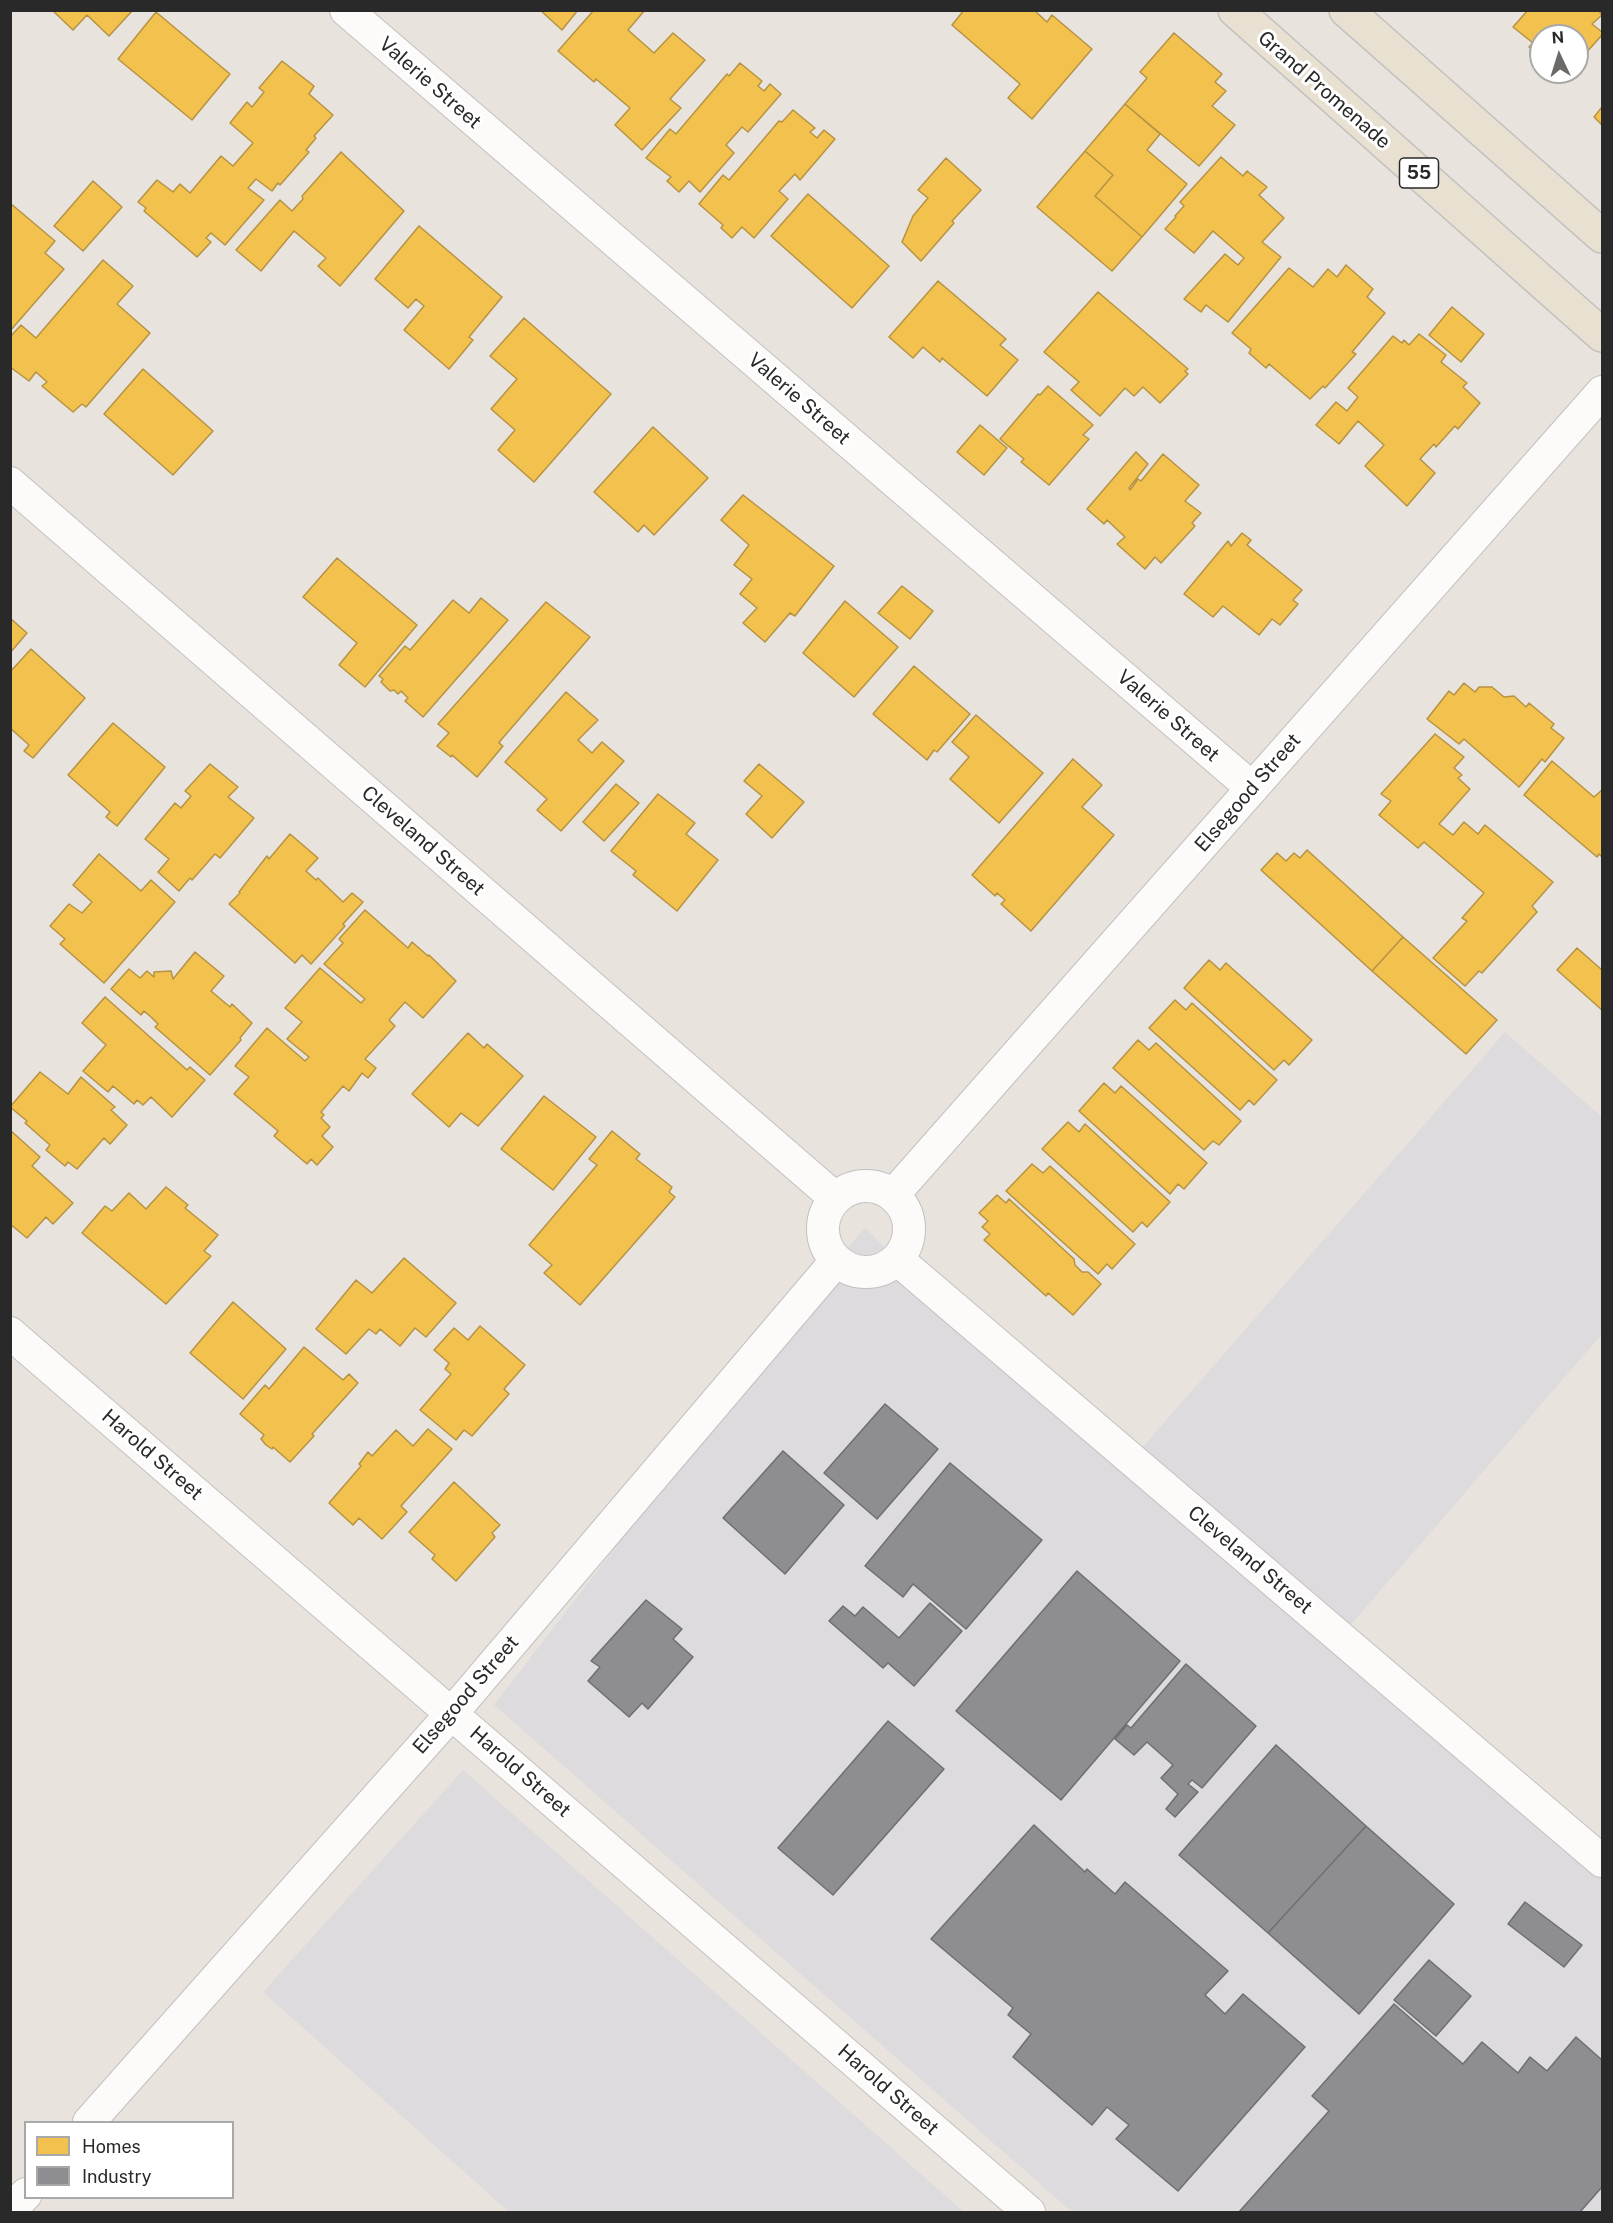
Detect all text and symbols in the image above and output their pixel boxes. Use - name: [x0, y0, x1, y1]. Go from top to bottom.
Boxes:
- north arrow: [1529, 24, 1589, 84]
- street label: Grand Promenade: [1253, 26, 1395, 154]
- text: N: [1551, 28, 1565, 47]
- street label: Valerie Street: [374, 32, 486, 134]
- road number: 55: [1400, 158, 1438, 188]
- street label: Valerie Street: [743, 348, 855, 450]
- street label: Valerie Street: [1112, 665, 1224, 767]
- street label: Elsegood Street: [1190, 729, 1306, 857]
- street label: Cleveland Street: [356, 781, 490, 901]
- street label: Harold Street: [97, 1405, 207, 1505]
- street label: Cleveland Street: [1183, 1501, 1317, 1619]
- street label: Elsegood Street: [408, 1631, 524, 1759]
- street label: Harold Street: [465, 1722, 575, 1822]
- street label: Harold Street: [833, 2040, 943, 2140]
- legend: [24, 2121, 234, 2199]
- text: Homes: [82, 2136, 141, 2157]
- text: Industry: [82, 2166, 151, 2187]

